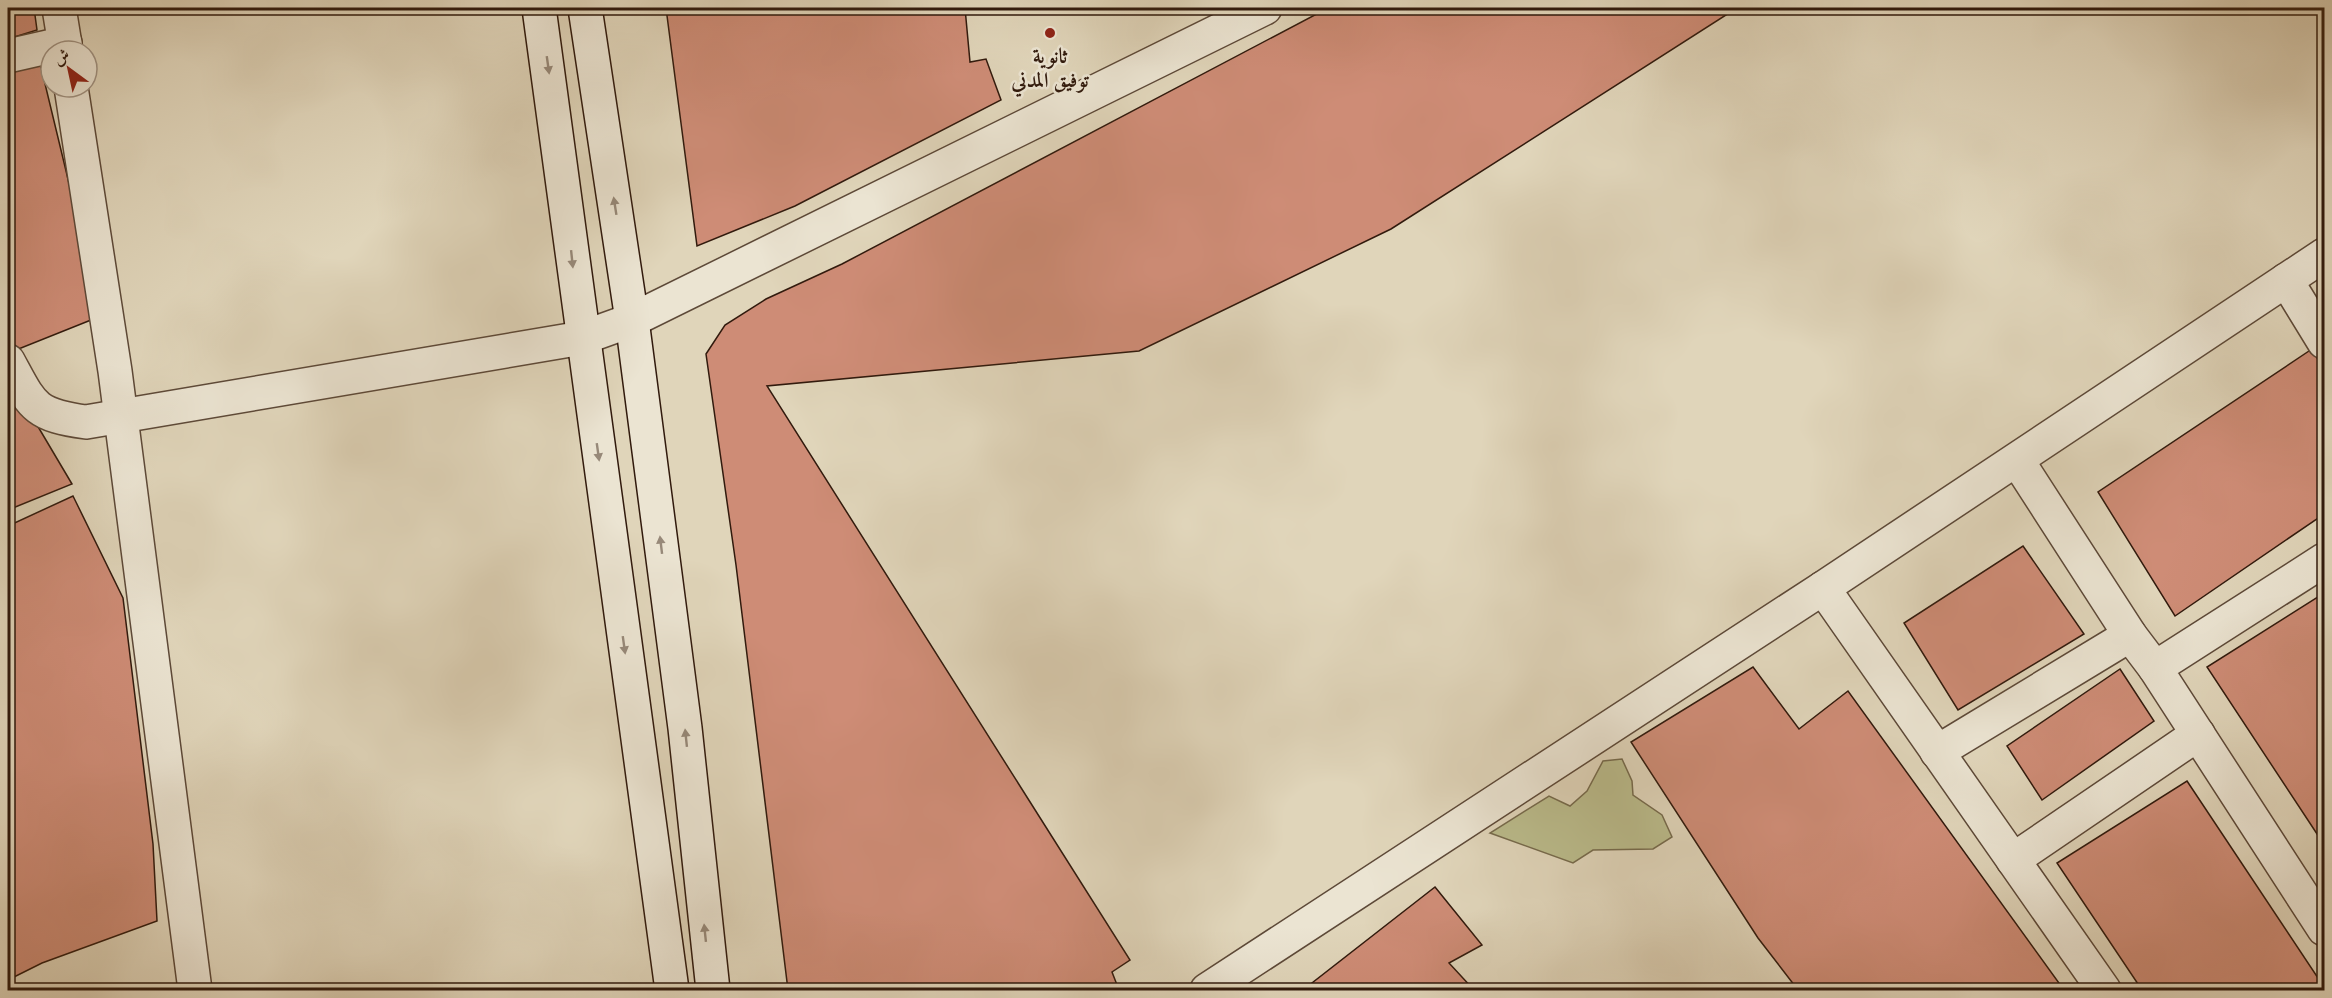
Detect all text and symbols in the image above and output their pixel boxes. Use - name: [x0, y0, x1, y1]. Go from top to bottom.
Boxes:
- marker: ثانوية توفيق المدني: [1043, 26, 1057, 40]
- north arrow: [39, 39, 99, 99]
- place label: ثانوية توفيق المدني: [1010, 42, 1090, 98]
- text: ش: [49, 44, 73, 70]
- one-way arrow: [543, 56, 552, 75]
- one-way arrow: [611, 197, 620, 216]
- one-way arrow: [567, 249, 577, 268]
- one-way arrow: [593, 443, 602, 462]
- one-way arrow: [657, 535, 666, 554]
- one-way arrow: [620, 636, 629, 655]
- one-way arrow: [681, 729, 691, 748]
- one-way arrow: [700, 923, 710, 942]

